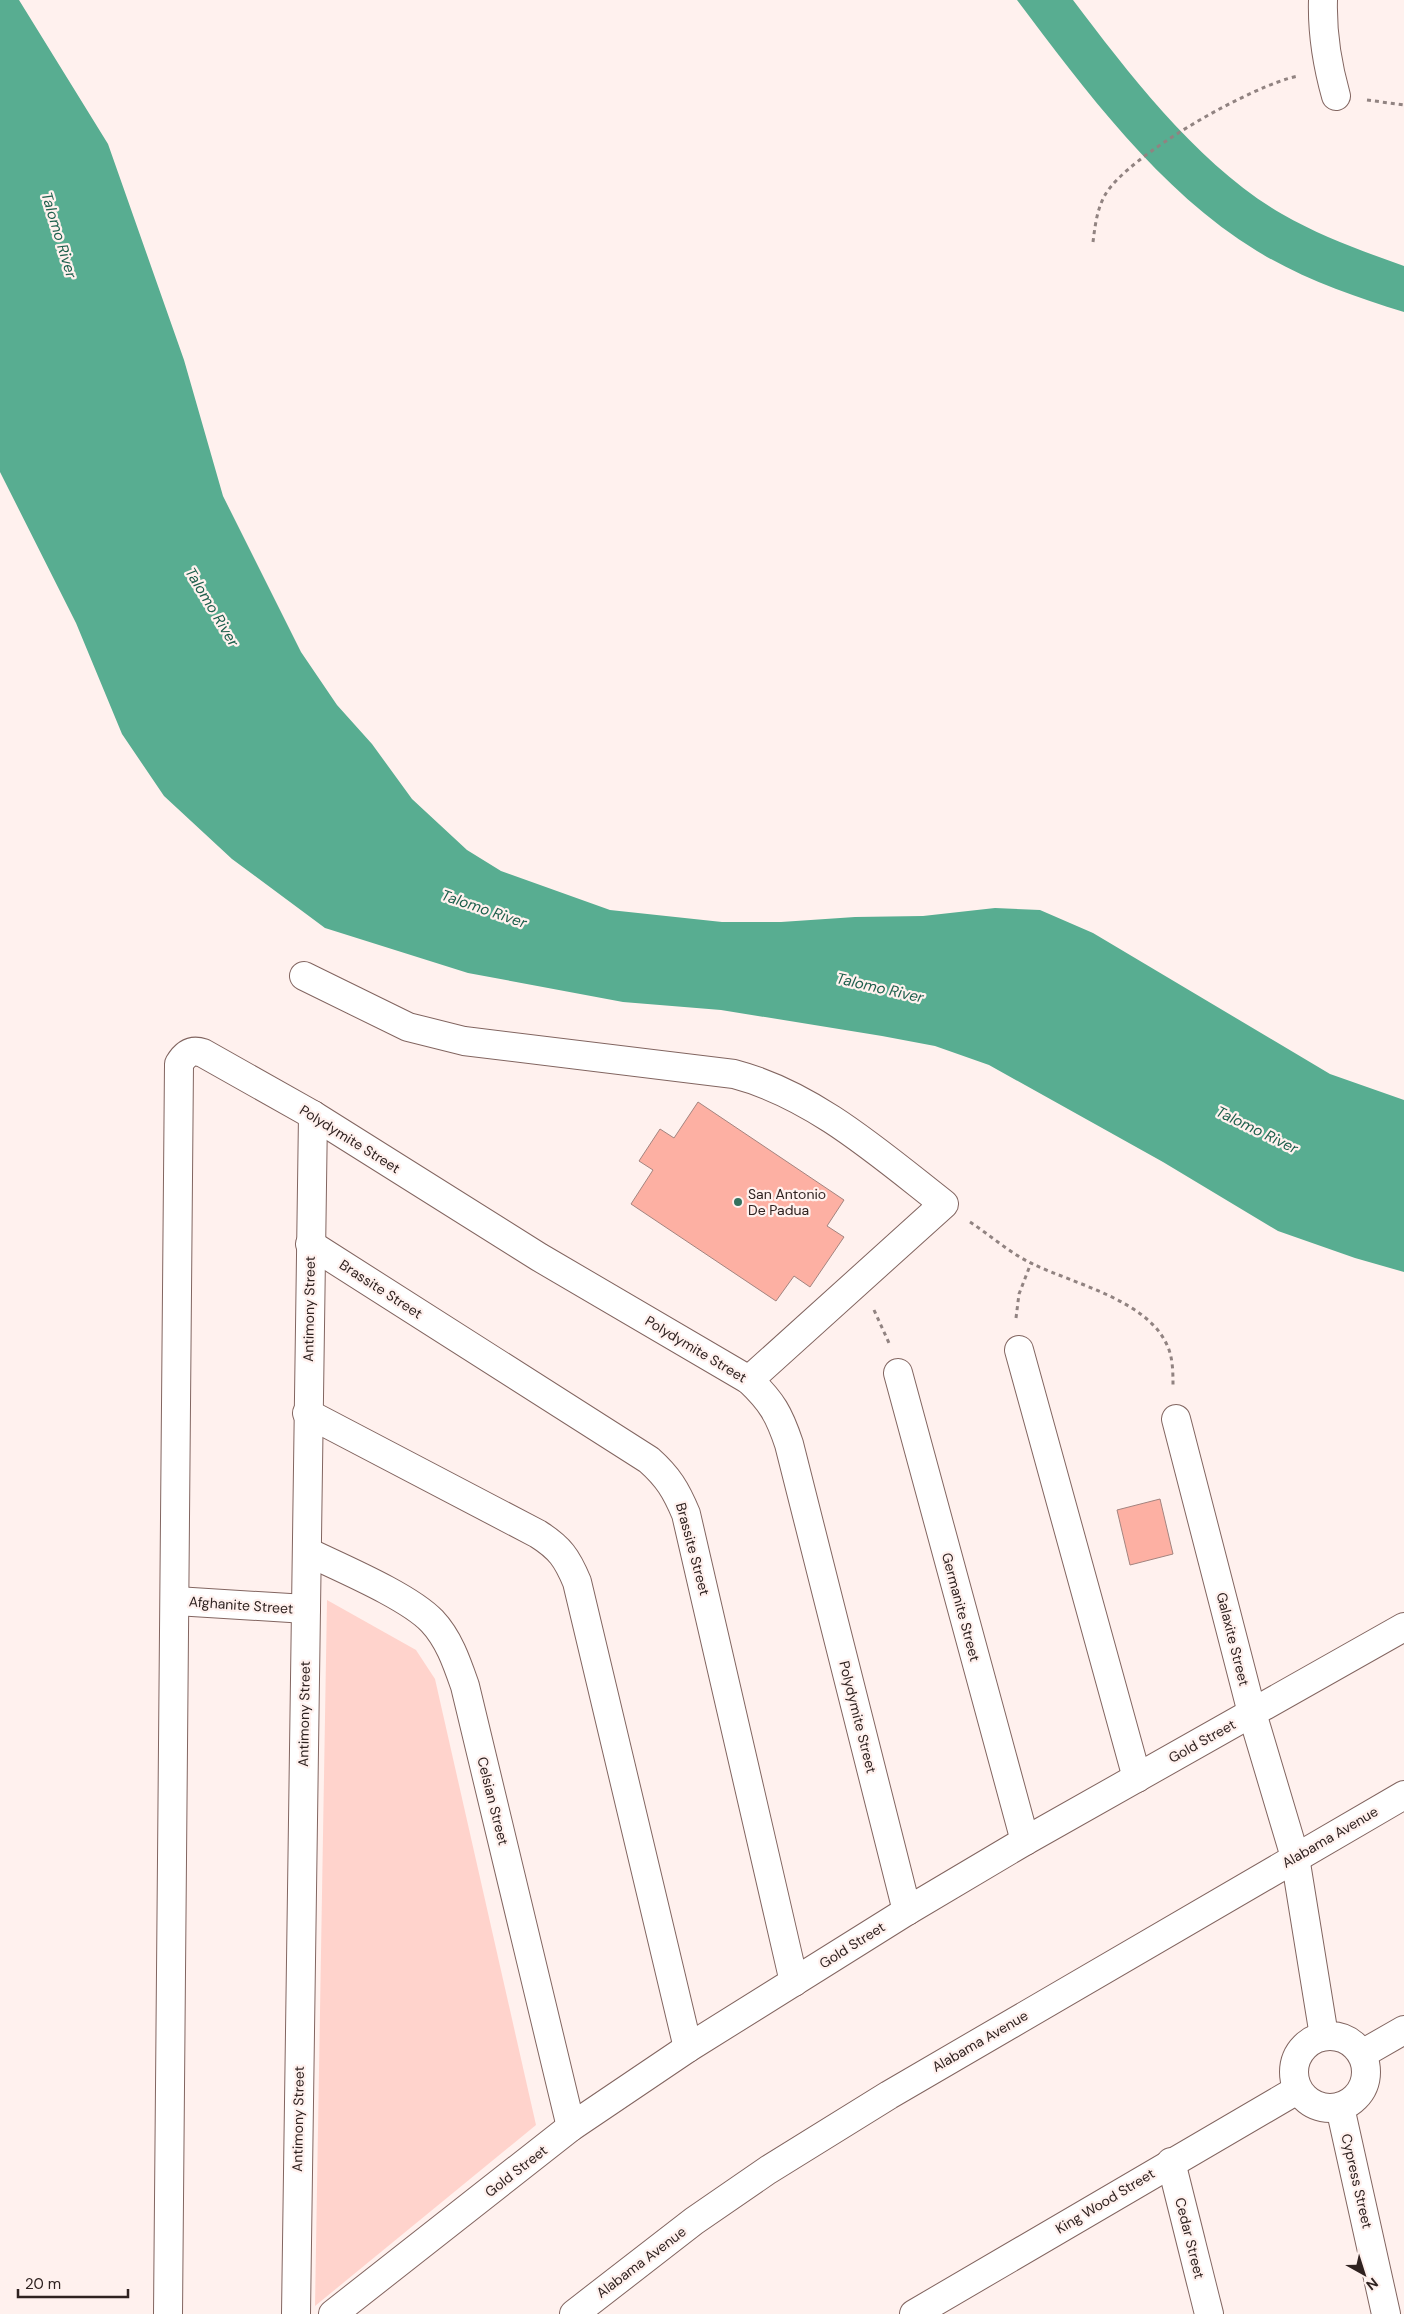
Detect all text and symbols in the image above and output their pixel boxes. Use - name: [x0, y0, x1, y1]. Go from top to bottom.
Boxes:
- water label: Talomo River: [36, 190, 82, 281]
- water label: Talomo River: [181, 564, 244, 651]
- water label: Talomo River: [439, 885, 530, 933]
- water label: Talomo River: [834, 968, 926, 1008]
- street label: Polydymite Street: [296, 1101, 404, 1177]
- water label: Talomo River: [1213, 1102, 1302, 1159]
- place label: San Antonio De Padua: [748, 1185, 826, 1219]
- marker: San Antonio De Padua: [732, 1196, 744, 1208]
- street label: Brassite Street: [336, 1255, 426, 1323]
- street label: Antimony Street: [299, 1256, 319, 1362]
- street label: Polydymite Street: [642, 1312, 750, 1386]
- street label: Brassite Street: [672, 1501, 714, 1597]
- street label: Germanite Street: [938, 1551, 984, 1663]
- street label: Galaxite Street: [1213, 1590, 1253, 1688]
- street label: Afghanite Street: [188, 1592, 294, 1618]
- street label: Polydymite Street: [835, 1659, 881, 1775]
- street label: Antimony Street: [294, 1661, 314, 1767]
- street label: Gold Street: [1165, 1715, 1239, 1767]
- street label: Celsian Street: [473, 1755, 513, 1847]
- street label: Alabama Avenue: [1279, 1802, 1381, 1872]
- street label: Gold Street: [816, 1918, 888, 1972]
- street label: Alabama Avenue: [929, 2006, 1031, 2076]
- street label: Antimony Street: [288, 2066, 308, 2172]
- street label: Cypress Street: [1337, 2132, 1377, 2230]
- street label: Gold Street: [481, 2141, 551, 2201]
- street label: King Wood Street: [1052, 2164, 1158, 2238]
- street label: Cedar Street: [1171, 2196, 1209, 2280]
- street label: Alabama Avenue: [593, 2222, 689, 2302]
- north arrow: [1339, 2249, 1389, 2299]
- scale bar: [18, 2266, 128, 2298]
- text: 20 m: [25, 2274, 61, 2294]
- text: N: [1363, 2274, 1382, 2294]

